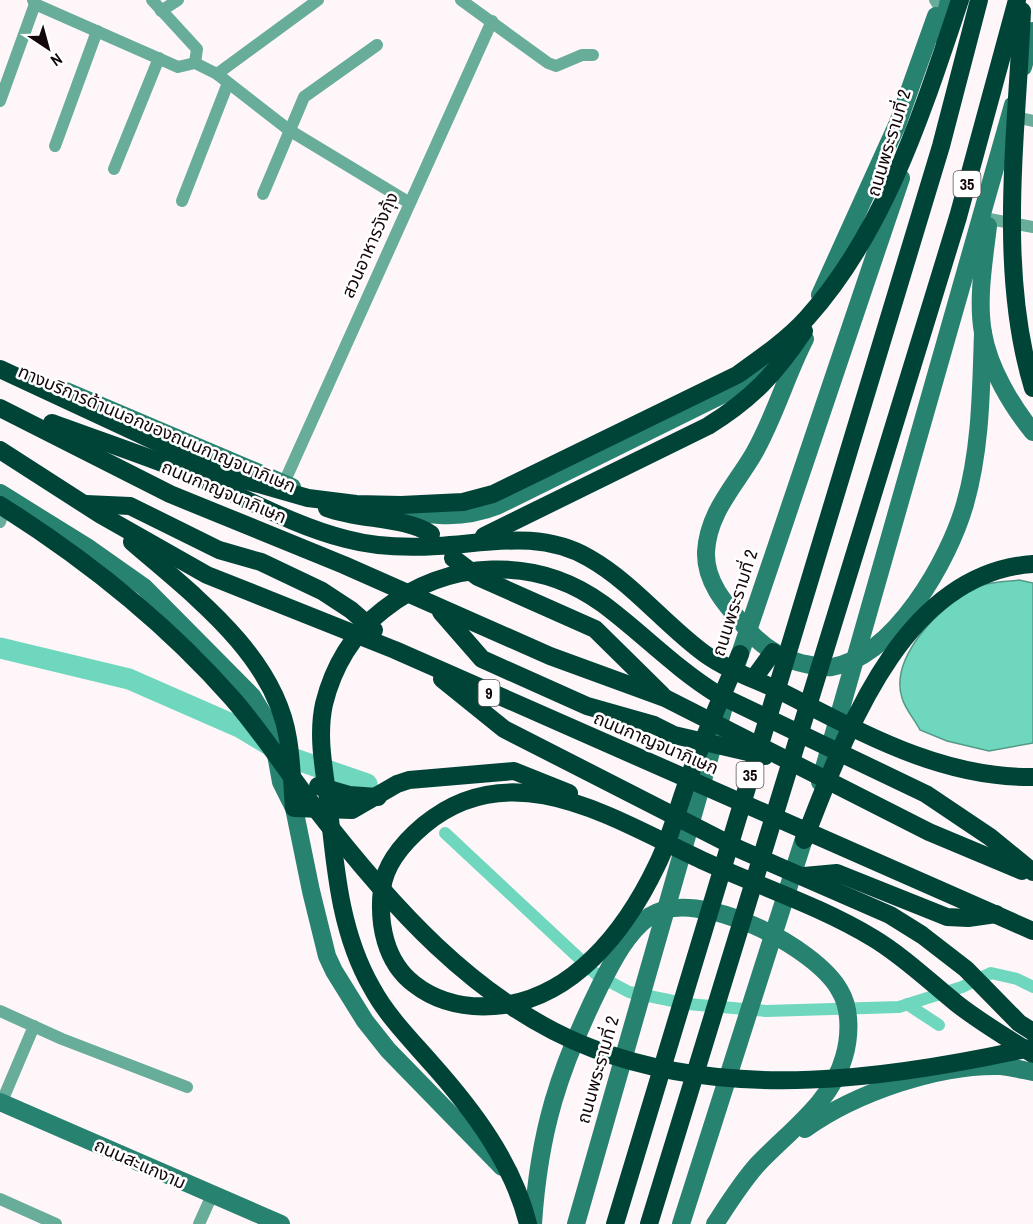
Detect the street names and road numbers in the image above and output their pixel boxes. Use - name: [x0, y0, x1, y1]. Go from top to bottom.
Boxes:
- street label: ถนนพระรามที่ 2: [860, 86, 917, 199]
- road number: 35: [954, 171, 980, 197]
- street label: สวนอาหารวังกุ้ง: [335, 188, 404, 302]
- street label: ทางบริการด้านนอกของถนนกาญจนาภิเษก: [15, 361, 299, 497]
- street label: ถนนกาญจนาภิเษก: [158, 456, 290, 528]
- street label: ถนนพระรามที่ 2: [706, 546, 764, 659]
- road number: 9: [478, 680, 500, 706]
- street label: ถนนกาญจนาภิเษก: [590, 705, 723, 780]
- road number: 35: [736, 762, 764, 788]
- street label: ถนนพระรามที่ 2: [570, 1013, 625, 1127]
- street label: ถนนสะแกงาม: [90, 1132, 190, 1195]

